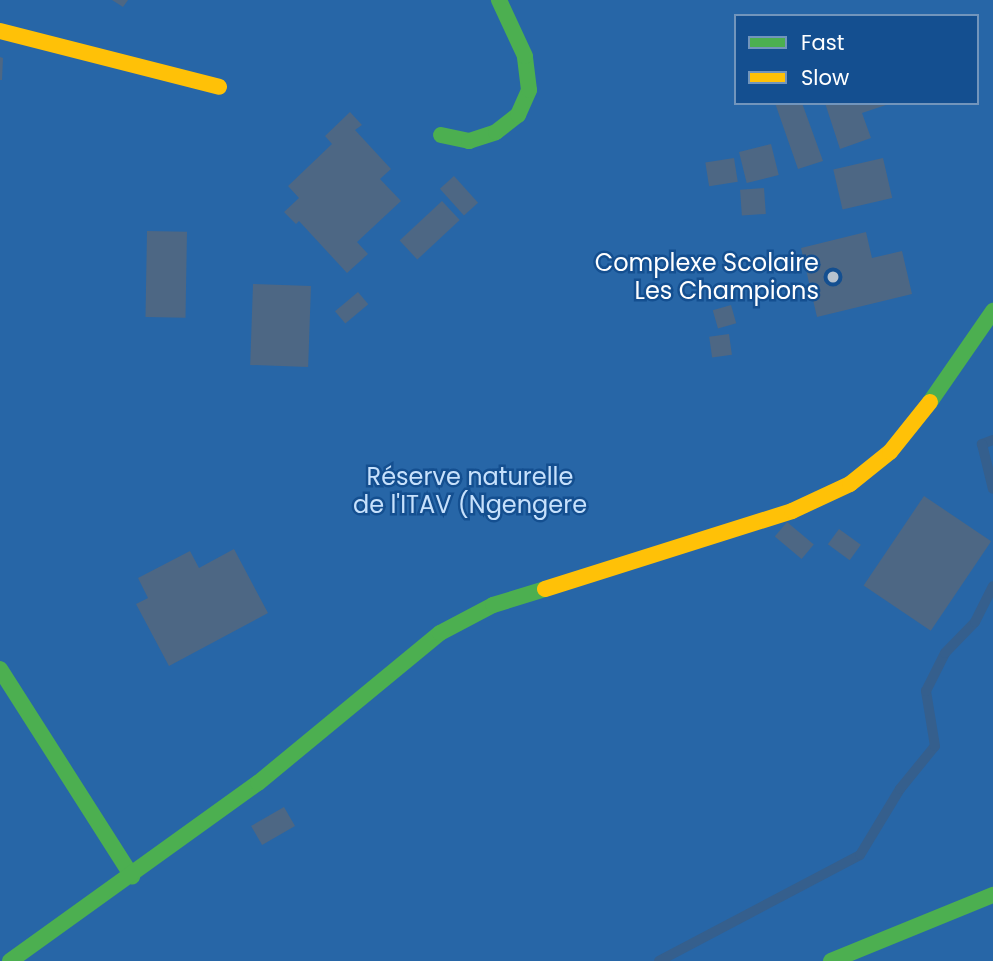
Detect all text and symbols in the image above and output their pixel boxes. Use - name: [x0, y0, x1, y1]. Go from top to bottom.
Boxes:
- legend: [734, 14, 979, 105]
- text: Fast: [801, 28, 844, 57]
- text: Slow: [801, 63, 849, 92]
- place label: Complexe Scolaire Les Champions: [595, 249, 819, 305]
- marker: Complexe Scolaire Les Champions: [825, 269, 841, 285]
- park label: Réserve naturelle de l'ITAV (Ngengere: [353, 463, 587, 519]

